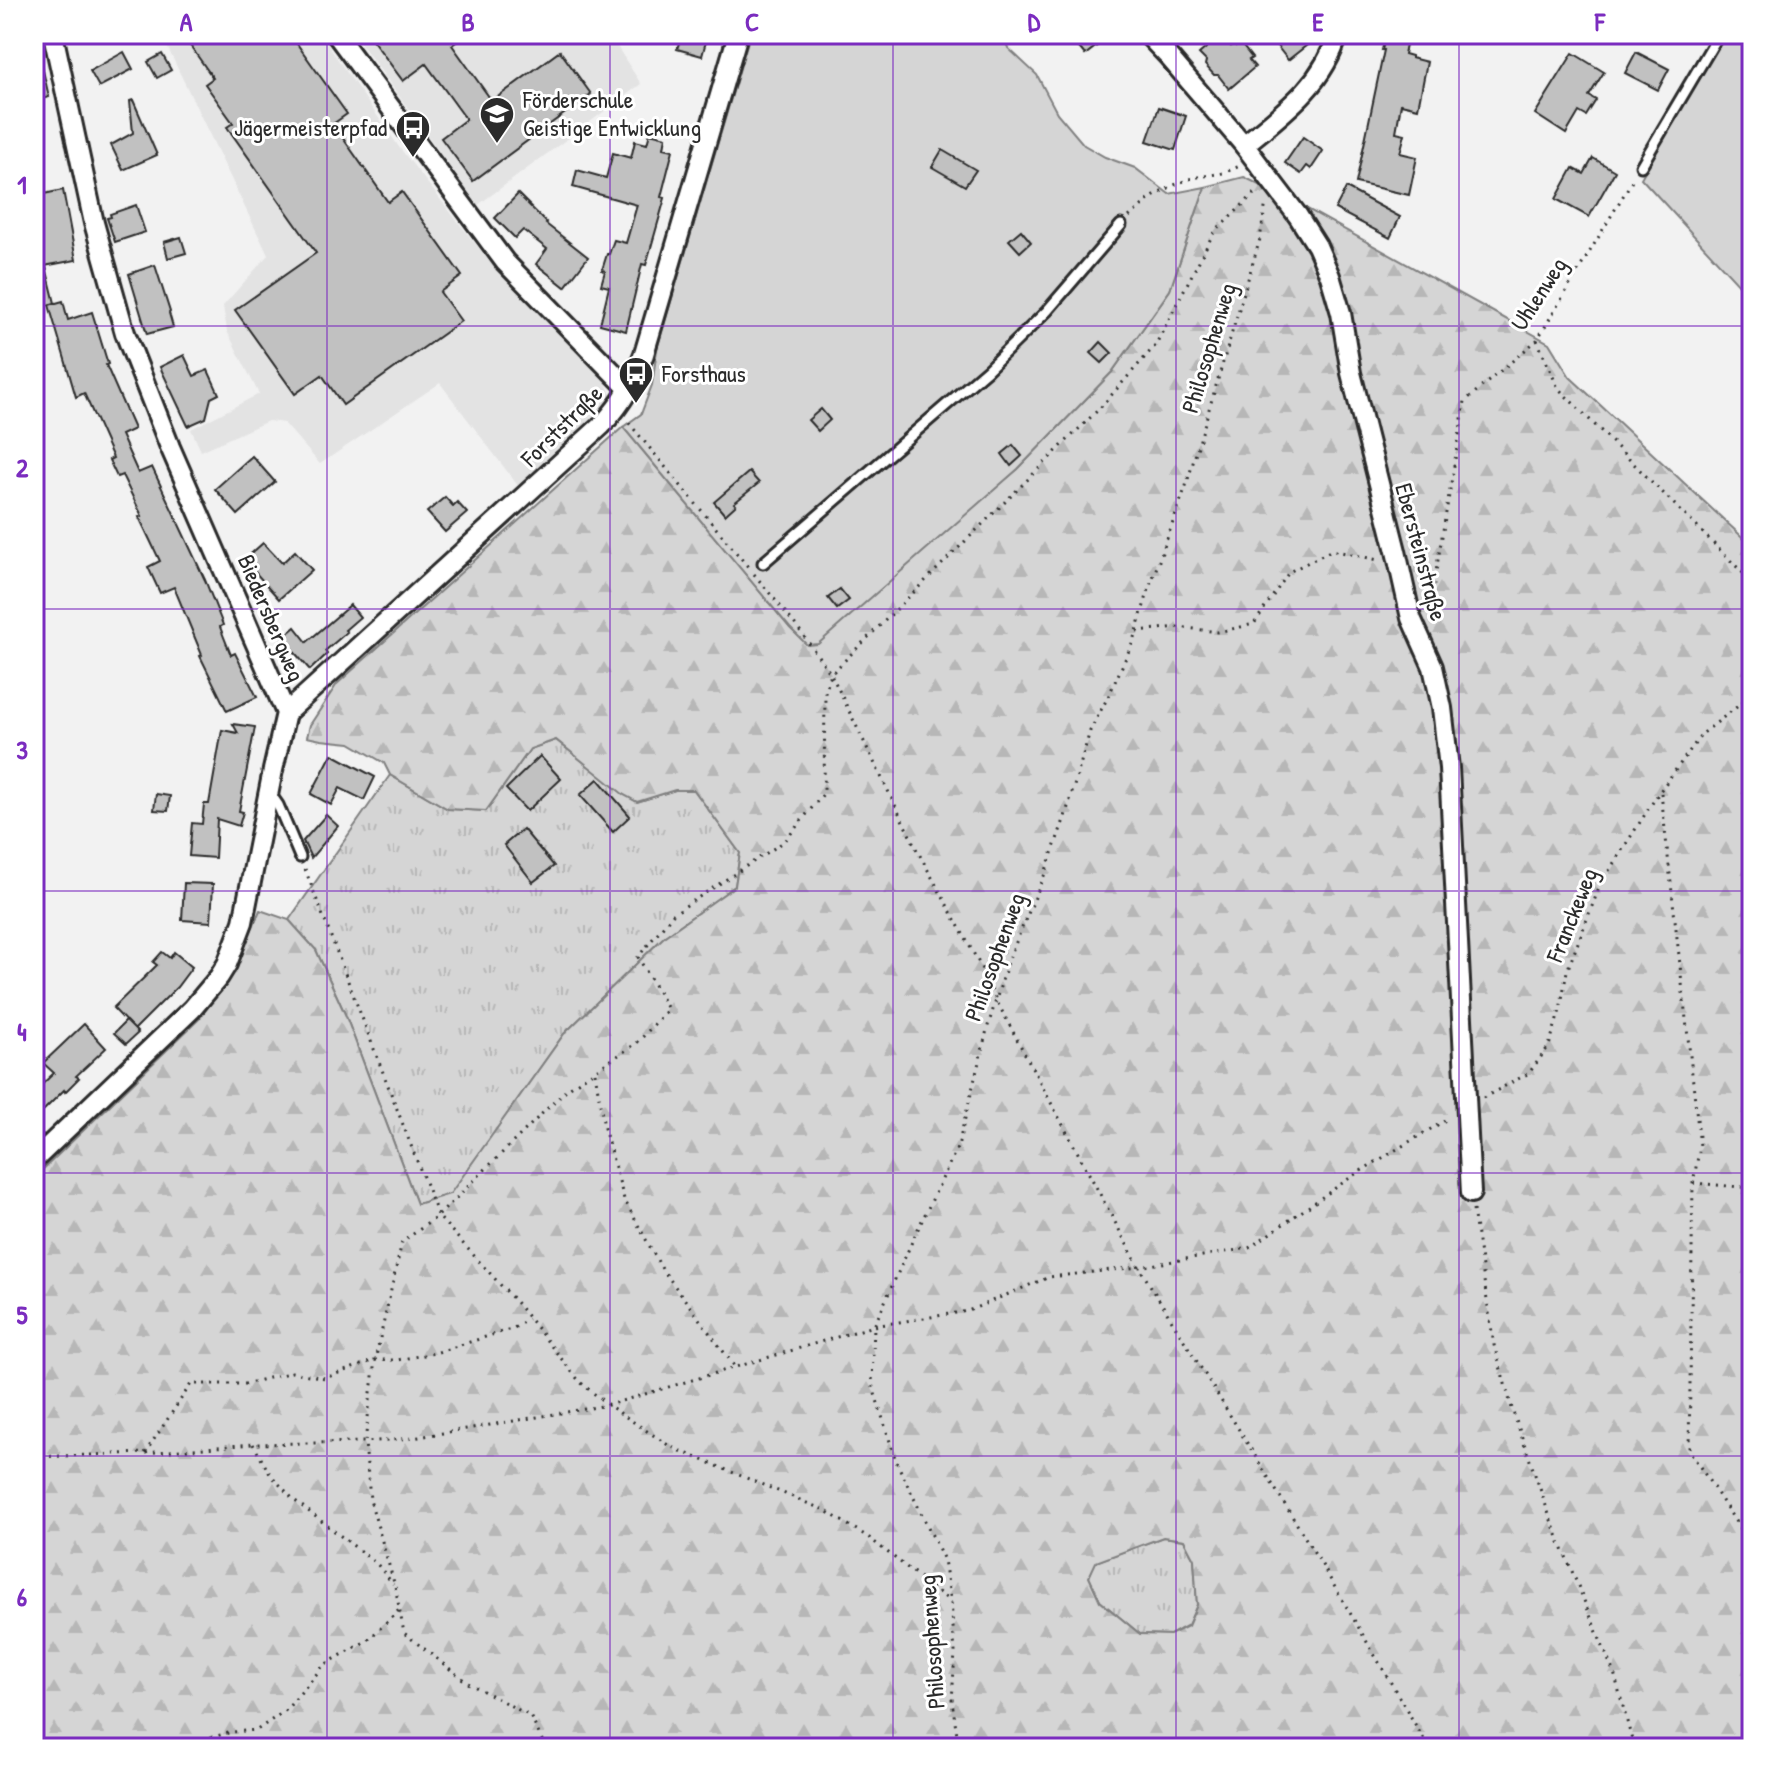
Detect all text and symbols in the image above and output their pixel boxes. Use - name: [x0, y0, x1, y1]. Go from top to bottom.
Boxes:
- text: A: [180, 4, 193, 39]
- text: B: [461, 4, 475, 39]
- text: C: [745, 4, 759, 39]
- text: D: [1028, 4, 1041, 39]
- text: E: [1312, 4, 1324, 39]
- text: F: [1594, 4, 1606, 39]
- place label: Förderschule Geistige Entwicklung: [522, 83, 701, 143]
- school or university icon: Förderschule Geistige Entwicklung: [478, 95, 516, 145]
- bus stop icon: Jägermeisterpfad: [394, 109, 432, 159]
- place label: Jägermeisterpfad: [234, 111, 387, 143]
- text: 1: [17, 167, 27, 202]
- street label: Uhlenweg: [1503, 251, 1574, 336]
- street label: Philosophenweg: [1173, 279, 1243, 416]
- bus stop icon: Forsthaus: [617, 355, 655, 405]
- place label: Forsthaus: [661, 357, 746, 389]
- street label: Forststraße: [513, 377, 610, 474]
- text: 2: [16, 450, 29, 485]
- street label: Ebersteinstraße: [1388, 480, 1456, 624]
- street label: Biedersbergweg: [231, 549, 313, 686]
- text: 3: [16, 732, 28, 767]
- street label: Franckeweg: [1537, 863, 1604, 967]
- street label: Philosophenweg: [956, 888, 1032, 1025]
- text: 4: [17, 1014, 27, 1049]
- text: 5: [17, 1297, 28, 1332]
- street label: Philosophenweg: [910, 1574, 952, 1710]
- text: 6: [17, 1579, 28, 1614]

